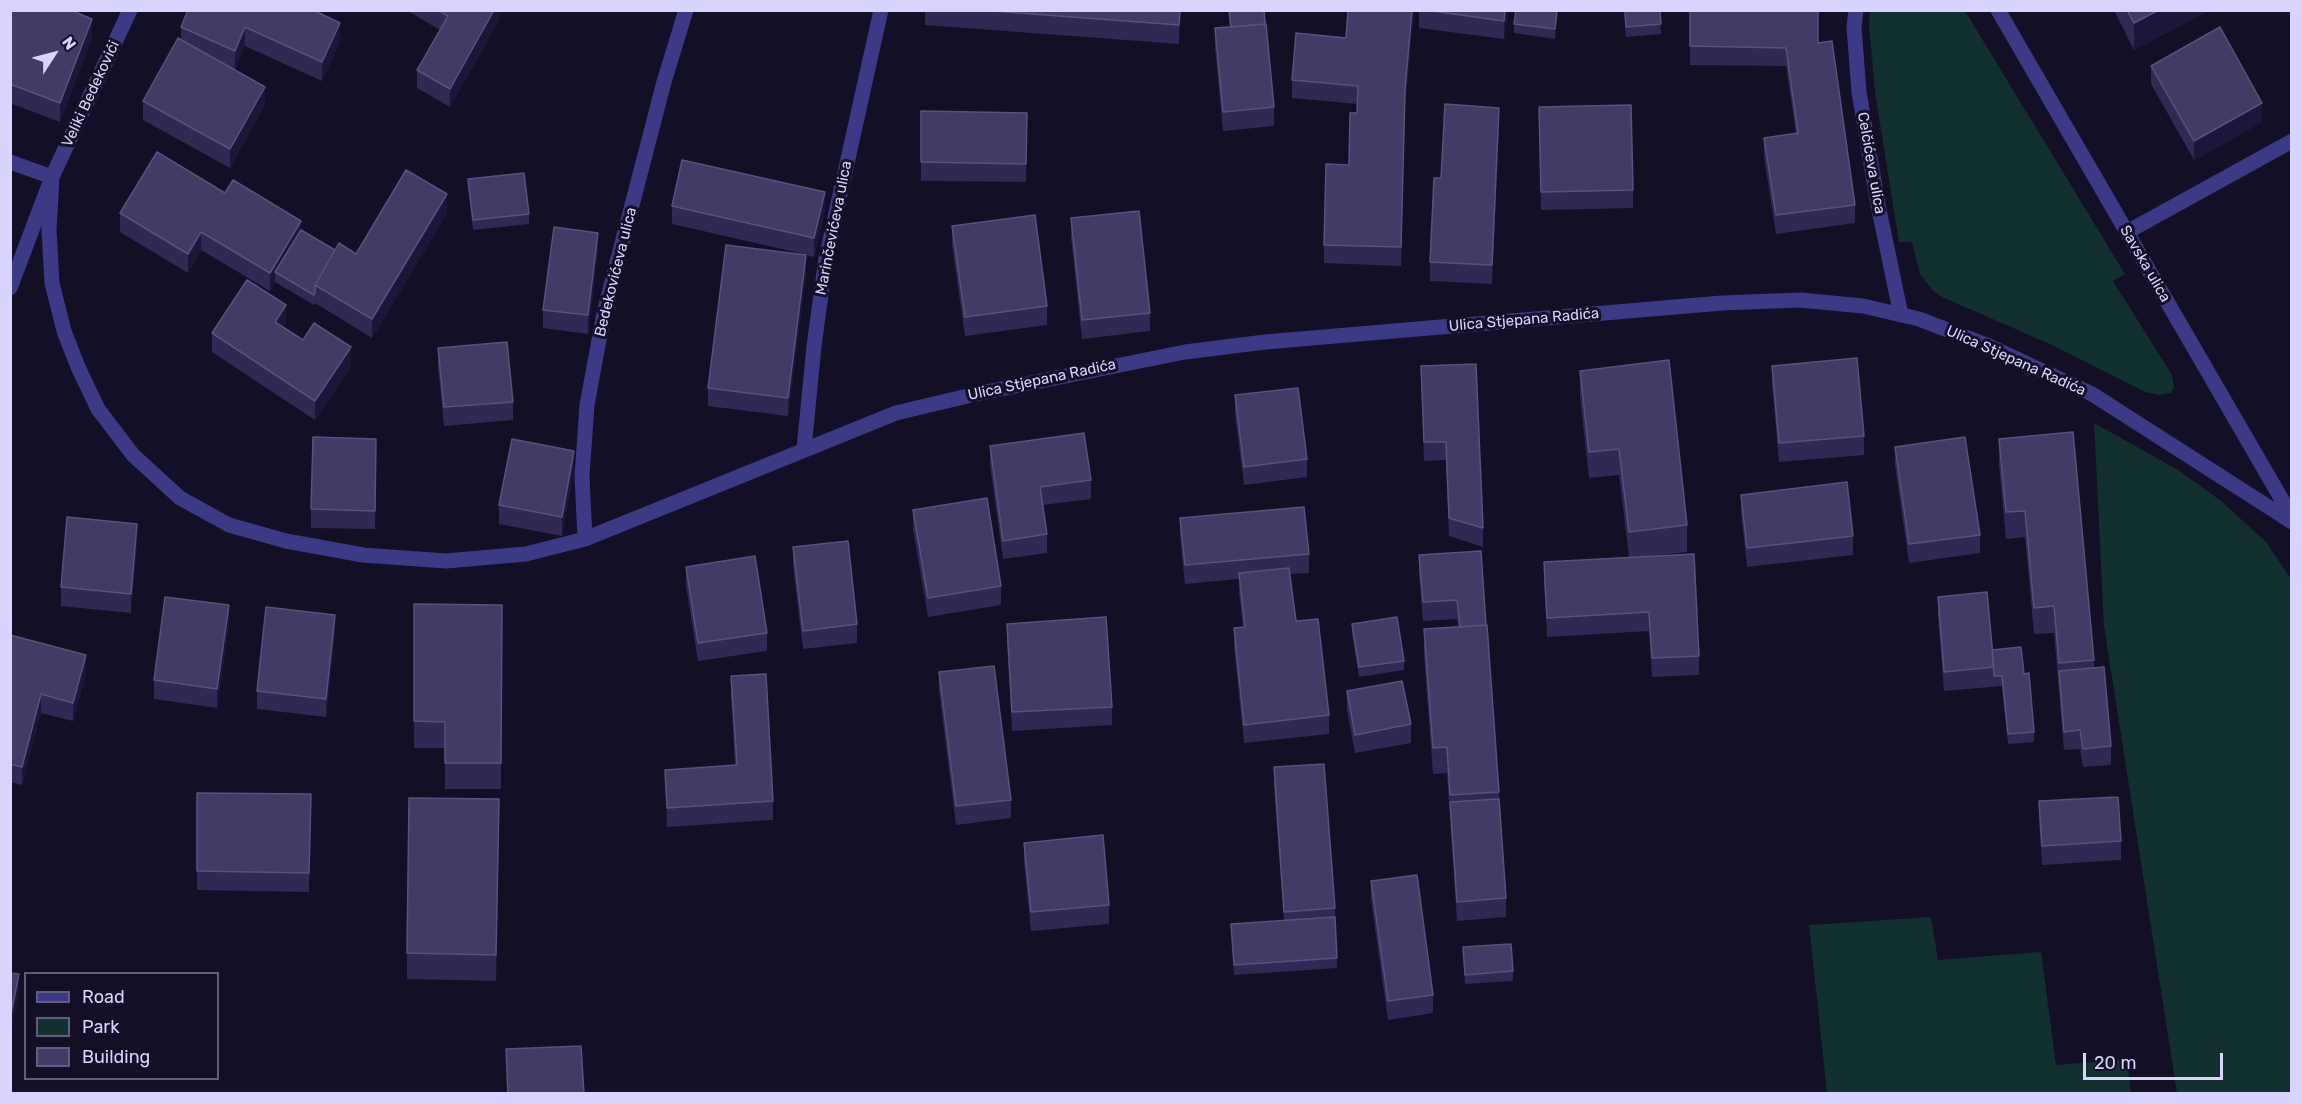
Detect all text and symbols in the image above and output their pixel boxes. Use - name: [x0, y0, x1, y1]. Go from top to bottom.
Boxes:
- north arrow: [24, 24, 84, 84]
- text: N: [58, 33, 80, 53]
- street label: Veliki Bedekovići: [59, 38, 123, 150]
- street label: Celčićeva ulica: [1853, 111, 1889, 215]
- street label: Marinčevićeva ulica: [812, 159, 856, 297]
- street label: Bedekovićeva ulica: [591, 205, 641, 339]
- street label: Savska ulica: [2116, 222, 2174, 306]
- street label: Ulica Stjepana Radića: [1448, 304, 1600, 336]
- street label: Ulica Stjepana Radića: [1943, 322, 2089, 400]
- street label: Ulica Stjepana Radića: [966, 356, 1118, 404]
- legend: [24, 972, 219, 1080]
- text: Road: [82, 986, 125, 1008]
- text: Park: [82, 1016, 119, 1038]
- scale bar: [2086, 1041, 2226, 1079]
- text: Building: [82, 1046, 150, 1068]
- text: 20 m: [2094, 1052, 2136, 1074]

